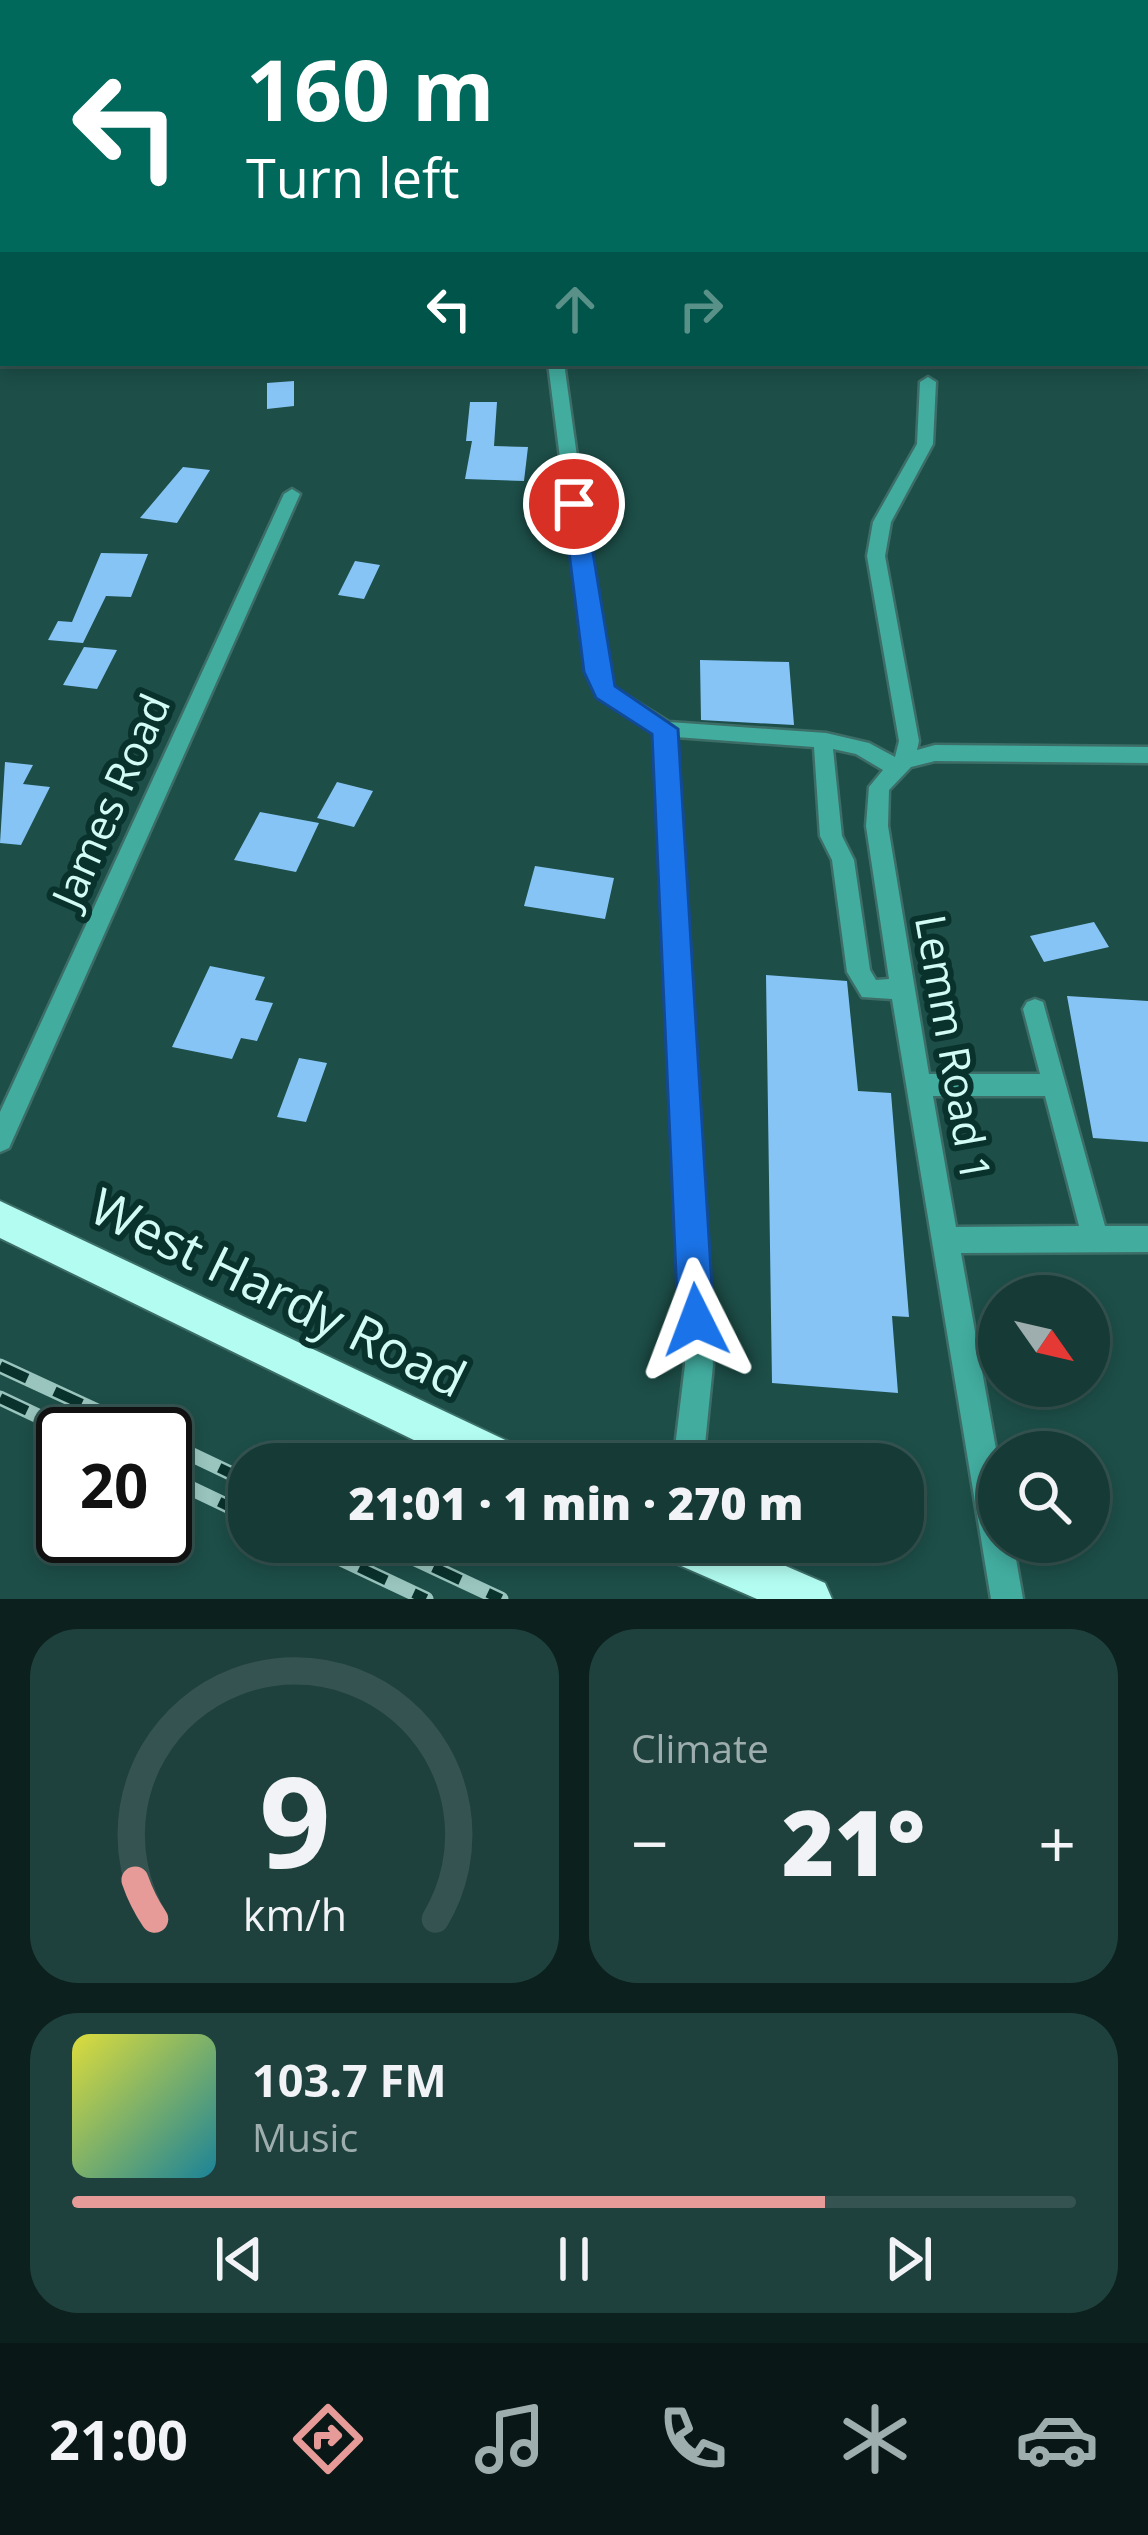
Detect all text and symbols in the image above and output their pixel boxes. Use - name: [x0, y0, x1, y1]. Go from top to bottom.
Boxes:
- text: 160 m: [246, 31, 494, 146]
- icon: left: [48, 48, 204, 204]
- text: Turn left: [246, 140, 459, 214]
- icon: left: [416, 276, 482, 342]
- icon: ahead: [542, 276, 608, 342]
- icon: right: [668, 276, 734, 342]
- pin: [523, 453, 625, 555]
- icon: arrive: [541, 471, 607, 537]
- street label: James Road: [36, 685, 182, 920]
- street label: Lemm Road 1: [903, 910, 1006, 1185]
- street label: West Hardy Road: [79, 1170, 478, 1413]
- position arrow: [633, 1257, 759, 1383]
- north arrow: [978, 1275, 1110, 1407]
- map controls: [978, 1275, 1110, 1563]
- speed limit sign: 20: [36, 1407, 192, 1563]
- button: search: [978, 1431, 1110, 1563]
- text: 21:01 · 1 min · 270 m: [349, 1472, 803, 1533]
- text: Climate: [631, 1721, 769, 1774]
- text: 9: [259, 1735, 330, 1905]
- text: 21°: [782, 1780, 925, 1902]
- text: −: [631, 1797, 669, 1887]
- text: +: [1038, 1797, 1076, 1887]
- text: km/h: [242, 1885, 347, 1944]
- text: 103.7 FM: [252, 2049, 447, 2110]
- text: Music: [252, 2110, 358, 2163]
- icon: previous: [206, 2226, 272, 2292]
- icon: pause: [541, 2226, 607, 2292]
- icon: next: [876, 2226, 942, 2292]
- icon: directions: [286, 2397, 370, 2481]
- icon: music: [468, 2397, 552, 2481]
- icon: phone: [651, 2397, 735, 2481]
- icon: climate: [833, 2397, 917, 2481]
- icon: car: [1015, 2397, 1099, 2481]
- text: 21:00: [49, 2402, 188, 2476]

